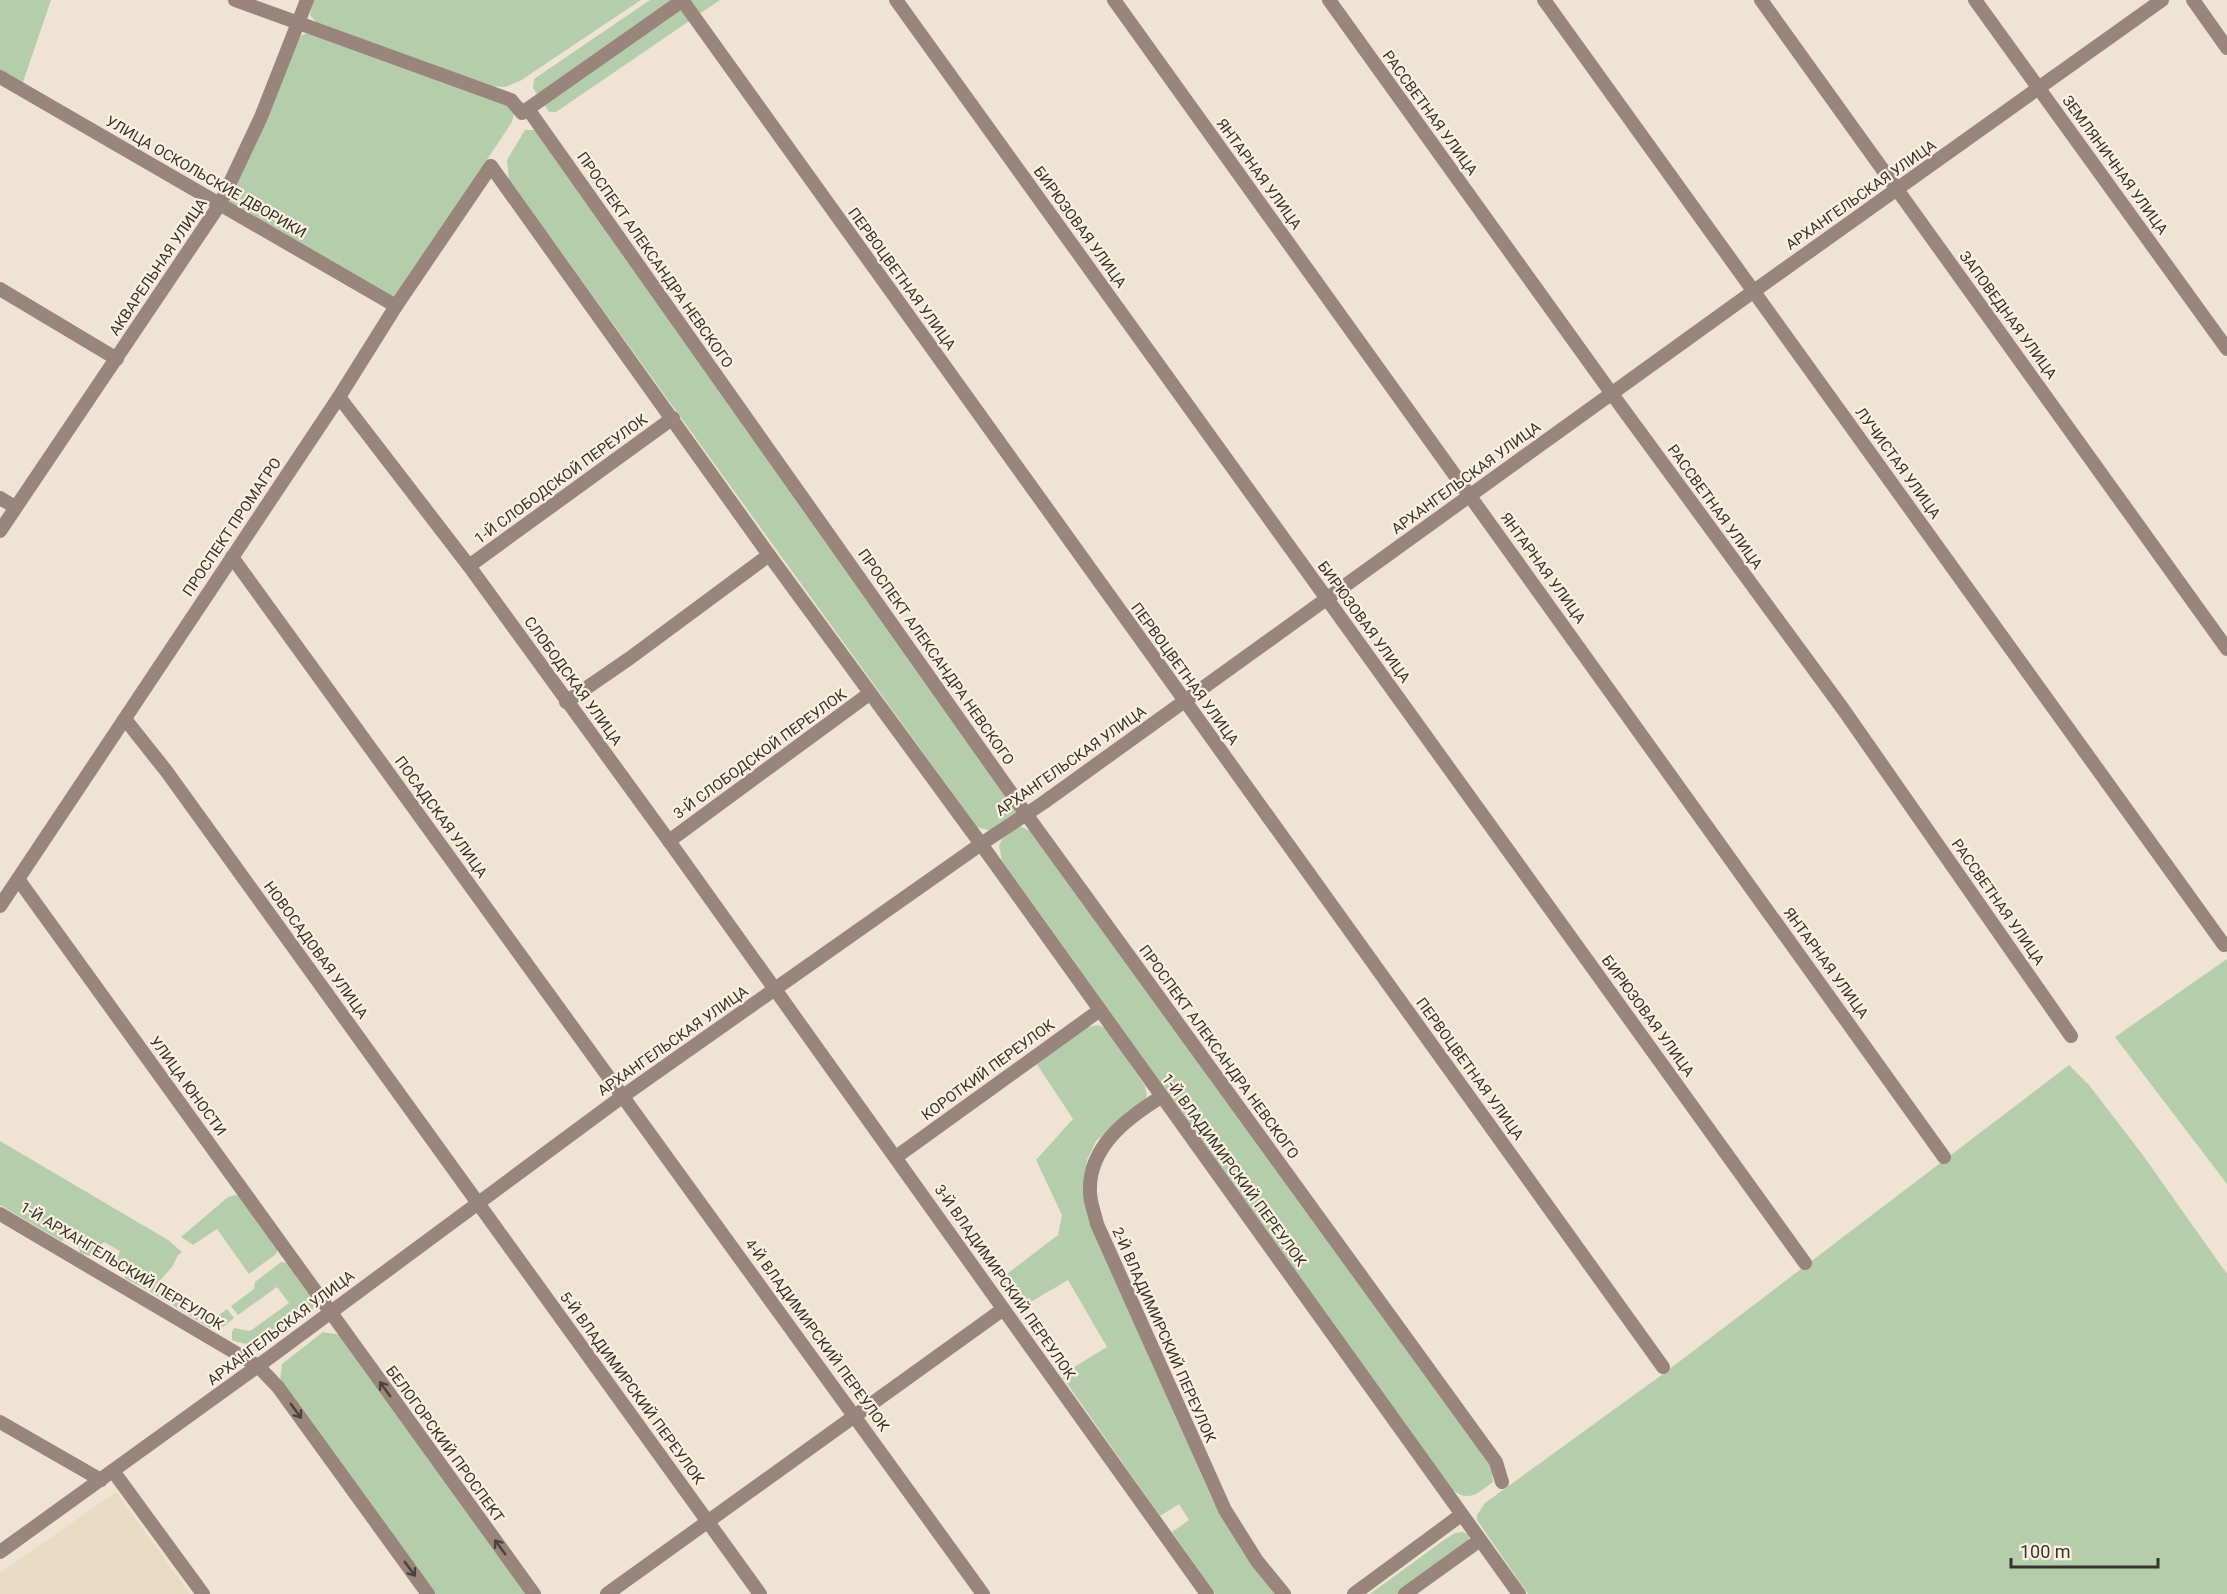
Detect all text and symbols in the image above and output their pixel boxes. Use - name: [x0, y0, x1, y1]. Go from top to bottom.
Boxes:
- street label: РАССВЕТНАЯ УЛИЦА: [1379, 47, 1481, 179]
- street label: ЗЕМЛЯНИЧНАЯ УЛИЦА: [2059, 92, 2172, 238]
- street label: УЛИЦА ОСКОЛЬСКИЕ ДВОРИКИ: [103, 112, 309, 242]
- street label: ЯНТАРНАЯ УЛИЦА: [1213, 115, 1305, 233]
- street label: АРХАНГЕЛЬСКАЯ УЛИЦА: [1782, 136, 1940, 254]
- street label: ПРОСПЕКТ АЛЕКСАНДРА НЕВСКОГО: [573, 148, 737, 372]
- street label: БИРЮЗОВАЯ УЛИЦА: [1030, 163, 1130, 291]
- street label: АКВАРЕЛЬНАЯ УЛИЦА: [105, 195, 211, 339]
- street label: ПЕРВОЦВЕТНАЯ УЛИЦА: [844, 204, 960, 354]
- street label: ЗАПОВЕДНАЯ УЛИЦА: [1955, 247, 2061, 383]
- street label: ЛУЧИСТАЯ УЛИЦА: [1852, 404, 1945, 522]
- street label: 1-Й СЛОБОДСКОЙ ПЕРЕУЛОК: [471, 410, 651, 548]
- street label: АРХАНГЕЛЬСКАЯ УЛИЦА: [1388, 418, 1544, 538]
- street label: РАССВЕТНАЯ УЛИЦА: [1664, 441, 1766, 573]
- street label: ПРОСПЕКТ ПРОМАГРО: [179, 454, 285, 600]
- street label: ЯНТАРНАЯ УЛИЦА: [1497, 509, 1589, 627]
- street label: ПРОСПЕКТ АЛЕКСАНДРА НЕВСКОГО: [854, 545, 1018, 769]
- street label: БИРЮЗОВАЯ УЛИЦА: [1314, 558, 1414, 686]
- street label: ПЕРВОЦВЕТНАЯ УЛИЦА: [1127, 599, 1243, 749]
- street label: СЛОБОДСКАЯ УЛИЦА: [520, 613, 626, 749]
- street label: 3-Й СЛОБОДСКОЙ ПЕРЕУЛОК: [670, 685, 850, 823]
- street label: АРХАНГЕЛЬСКАЯ УЛИЦА: [992, 702, 1150, 820]
- street label: ПОСАДСКАЯ УЛИЦА: [391, 753, 491, 881]
- street label: РАССВЕТНАЯ УЛИЦА: [1948, 835, 2048, 969]
- street label: НОВОСАДОВАЯ УЛИЦА: [260, 878, 372, 1022]
- street label: ЯНТАРНАЯ УЛИЦА: [1780, 904, 1872, 1022]
- street label: ПРОСПЕКТ АЛЕКСАНДРА НЕВСКОГО: [1135, 942, 1303, 1162]
- street label: БИРЮЗОВАЯ УЛИЦА: [1598, 952, 1698, 1080]
- street label: АРХАНГЕЛЬСКАЯ УЛИЦА: [594, 982, 752, 1100]
- street label: ПЕРВОЦВЕТНАЯ УЛИЦА: [1412, 994, 1528, 1144]
- street label: КОРОТКИЙ ПЕРЕУЛОК: [918, 1016, 1058, 1124]
- street label: УЛИЦА ЮНОСТИ: [146, 1033, 230, 1139]
- street label: 1-Й ВЛАДИМИРСКИЙ ПЕРЕУЛОК: [1158, 1070, 1310, 1270]
- street label: 3-Й ВЛАДИМИРСКИЙ ПЕРЕУЛОК: [931, 1181, 1080, 1383]
- street label: 1-Й АРХАНГЕЛЬСКИЙ ПЕРЕУЛОК: [17, 1198, 227, 1334]
- street label: 2-Й ВЛАДИМИРСКИЙ ПЕРЕУЛОК: [1108, 1225, 1220, 1446]
- street label: 4-Й ВЛАДИМИРСКИЙ ПЕРЕУЛОК: [741, 1235, 893, 1435]
- street label: АРХАНГЕЛЬСКАЯ УЛИЦА: [204, 1267, 358, 1389]
- street label: 5-Й ВЛАДИМИРСКИЙ ПЕРЕУЛОК: [556, 1288, 708, 1488]
- street label: БЕЛОГОРСКИЙ ПРОСПЕКТ: [382, 1362, 508, 1526]
- one-way arrow: [379, 1382, 391, 1398]
- one-way arrow: [289, 1402, 302, 1418]
- scale bar: [2011, 1531, 2158, 1569]
- one-way arrow: [494, 1539, 506, 1555]
- text: 100 m: [2020, 1541, 2071, 1562]
- one-way arrow: [403, 1560, 416, 1576]

